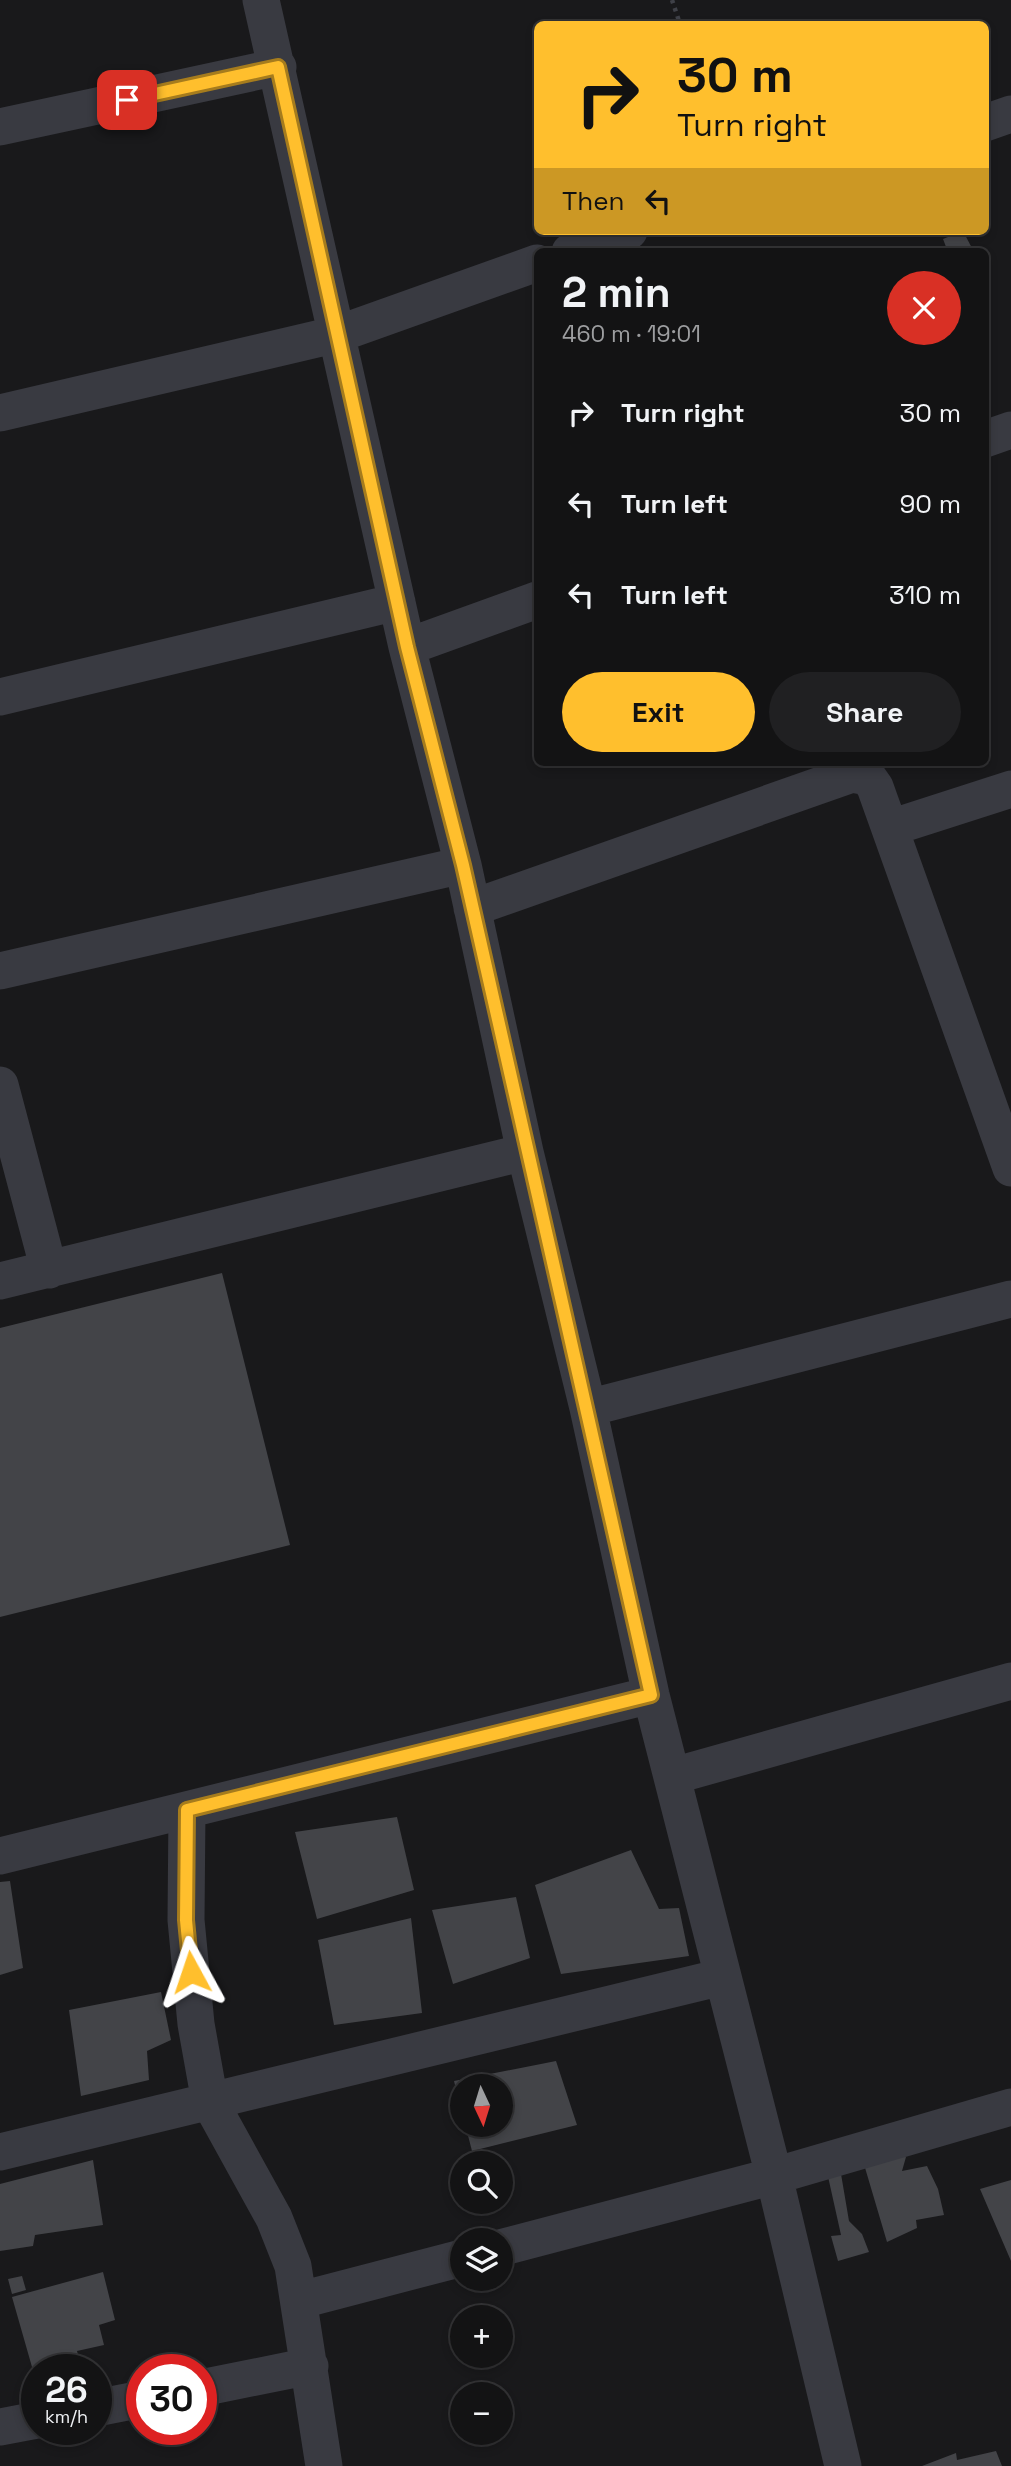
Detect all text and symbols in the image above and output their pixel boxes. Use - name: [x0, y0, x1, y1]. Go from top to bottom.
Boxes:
- text: 30 m: [677, 44, 793, 106]
- icon: right: [562, 49, 653, 140]
- pin: [97, 70, 157, 130]
- icon: arrive: [108, 81, 146, 119]
- text: Turn right: [677, 105, 827, 145]
- icon: left: [639, 182, 677, 220]
- text: Then: [562, 184, 625, 218]
- text: 2 min: [562, 266, 671, 319]
- button: close: [887, 271, 961, 345]
- text: 460 m · 19:01: [562, 319, 701, 349]
- icon: right: [562, 394, 600, 432]
- text: Turn right: [621, 396, 745, 430]
- text: 30 m: [900, 396, 961, 430]
- icon: left: [562, 485, 600, 523]
- text: Turn left: [621, 487, 728, 521]
- text: 90 m: [899, 487, 961, 521]
- icon: left: [562, 576, 600, 614]
- text: Turn left: [621, 578, 728, 612]
- text: 310 m: [889, 578, 961, 612]
- button: Exit: [562, 672, 755, 752]
- button: Share: [769, 672, 961, 752]
- position arrow: [154, 1935, 228, 2009]
- north arrow: [450, 2074, 513, 2137]
- map controls: [450, 2074, 513, 2445]
- button: search: [450, 2151, 513, 2214]
- button: layers: [450, 2228, 513, 2291]
- button: +: [450, 2305, 513, 2368]
- speed limit sign: 30: [126, 2354, 217, 2445]
- text: 26: [45, 2368, 88, 2412]
- button: −: [450, 2382, 513, 2445]
- text: km/h: [45, 2405, 88, 2428]

